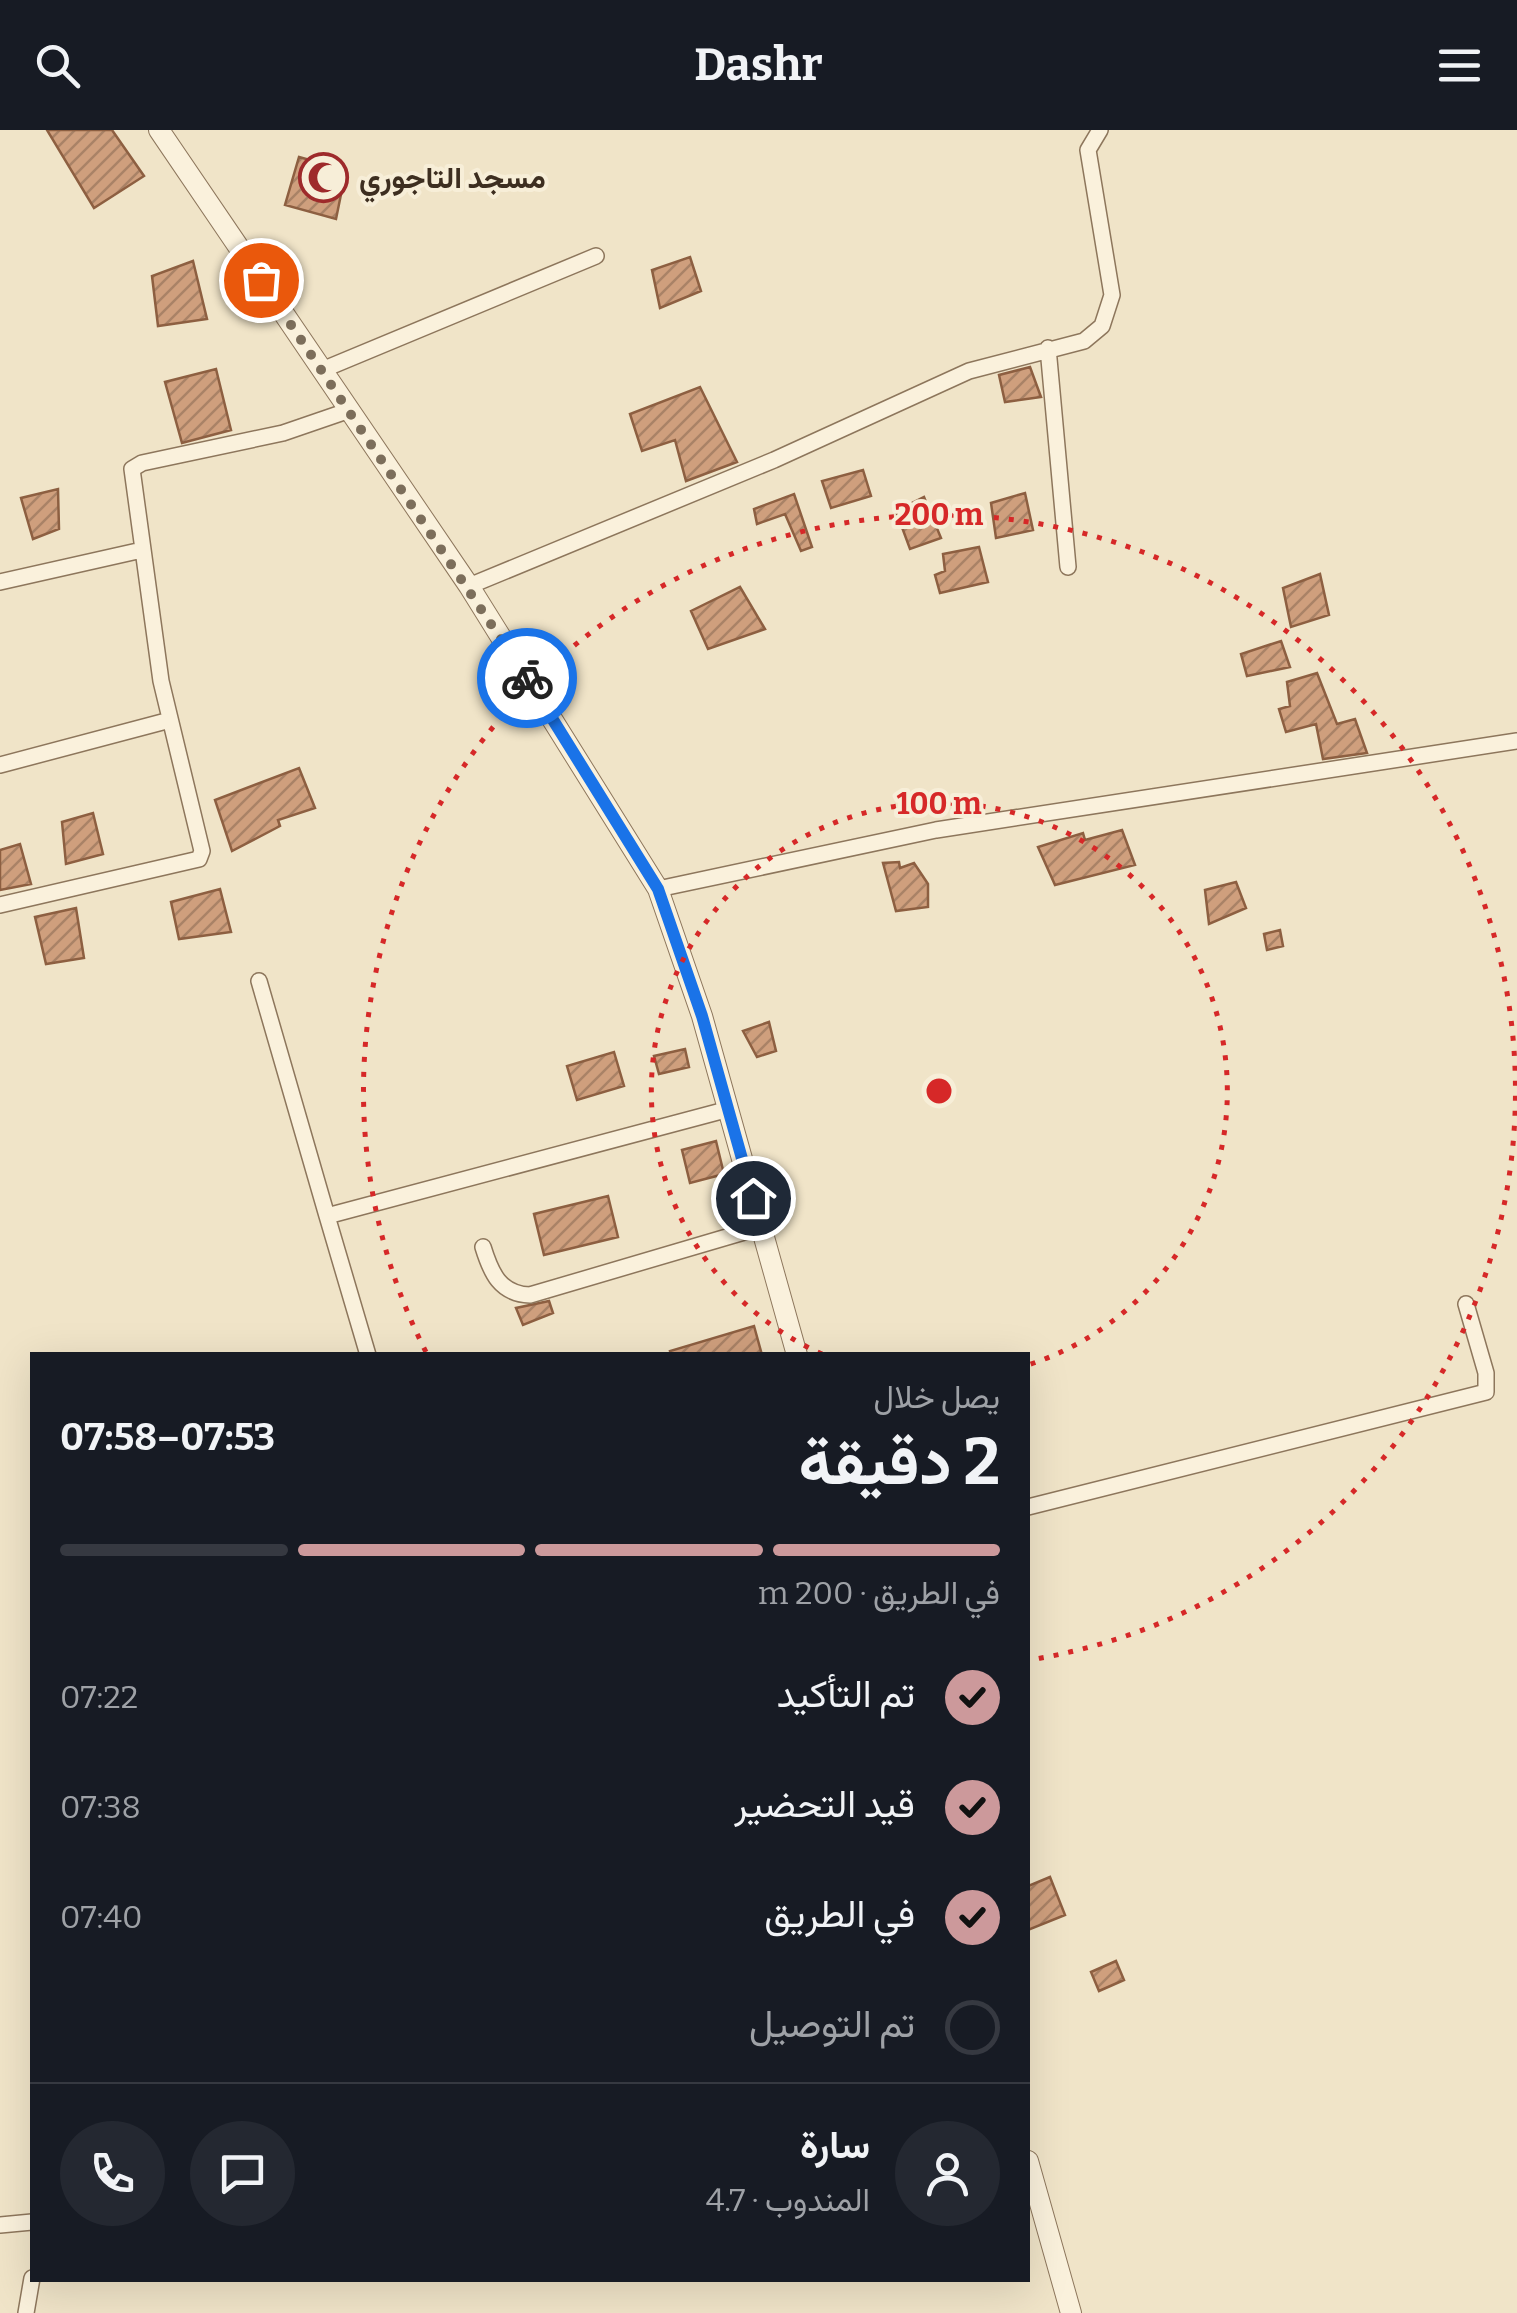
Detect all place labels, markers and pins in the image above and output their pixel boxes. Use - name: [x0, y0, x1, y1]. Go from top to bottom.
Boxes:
- mosque icon: مسجد التاجوري: [298, 152, 350, 204]
- place label: مسجد التاجوري: [359, 160, 546, 203]
- pin: [219, 238, 304, 323]
- centre of rings: [921, 1073, 957, 1109]
- pin: [711, 1156, 796, 1241]

